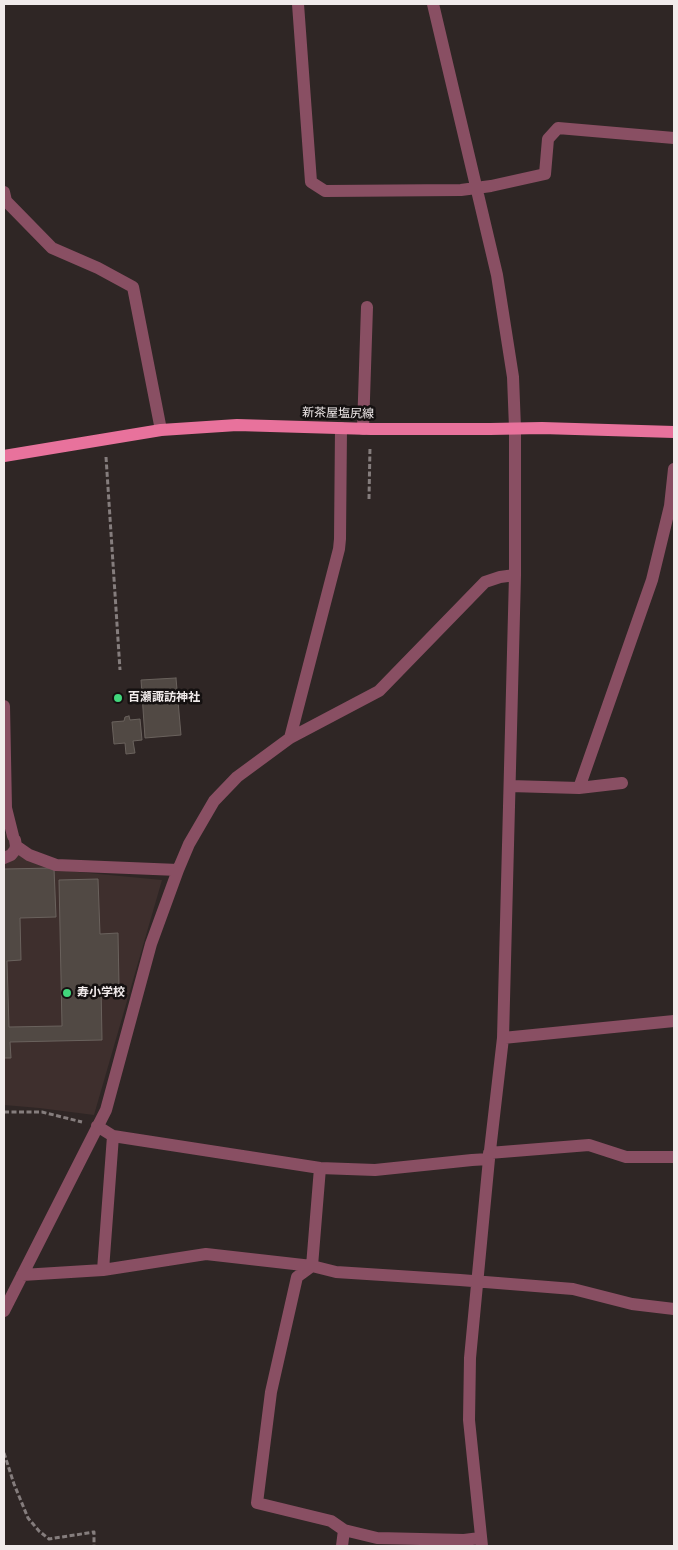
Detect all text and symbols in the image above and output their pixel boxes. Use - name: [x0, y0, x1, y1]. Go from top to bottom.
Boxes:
- street label: 新茶屋塩尻線: [302, 406, 374, 422]
- place label: 百瀬諏訪神社: [128, 691, 200, 705]
- marker: 百瀬諏訪神社: [112, 692, 124, 704]
- place label: 寿小学校: [77, 986, 125, 1000]
- marker: 寿小学校: [61, 987, 73, 999]

